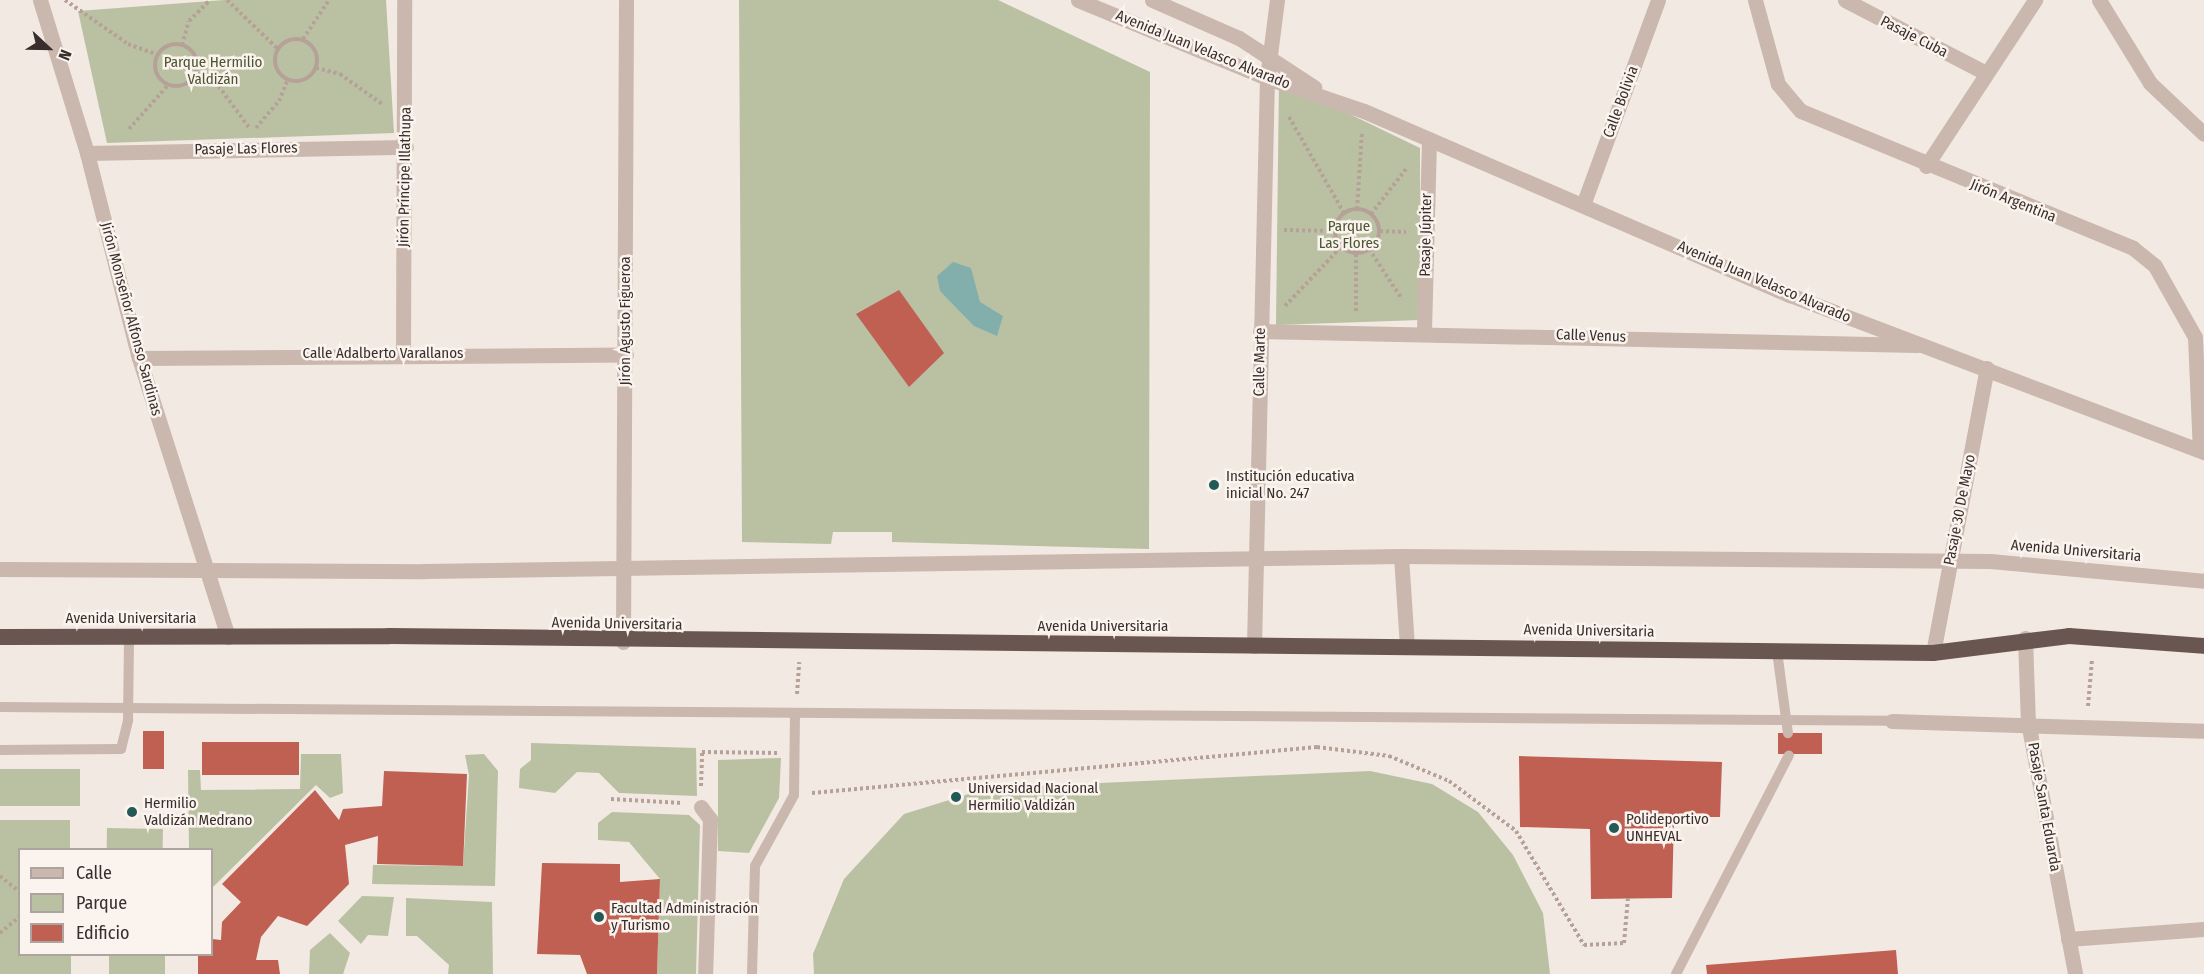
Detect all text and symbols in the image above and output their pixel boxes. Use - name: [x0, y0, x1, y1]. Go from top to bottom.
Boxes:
- street label: Avenida Juan Velasco Alvarado: [1113, 7, 1293, 93]
- street label: Pasaje Cuba: [1877, 12, 1951, 62]
- north arrow: [18, 18, 78, 78]
- text: N: [55, 47, 76, 63]
- park label: Parque Hermilio Valdizán: [164, 53, 262, 88]
- street label: Calle Bolivia: [1600, 64, 1642, 140]
- street label: Jirón Príncipe Illathupa: [395, 107, 415, 247]
- street label: Pasaje Las Flores: [194, 139, 298, 159]
- street label: Jirón Argentina: [1967, 176, 2059, 226]
- street label: Pasaje Júpiter: [1416, 193, 1436, 277]
- park label: Parque Las Flores: [1319, 217, 1379, 252]
- street label: Jirón Monseñor Alfonso Sardinas: [96, 220, 166, 418]
- street label: Avenida Juan Velasco Alvarado: [1675, 237, 1853, 327]
- street label: Jirón Agusto Figueroa: [617, 256, 635, 386]
- street label: Calle Venus: [1556, 326, 1626, 346]
- street label: Calle Marte: [1250, 327, 1270, 397]
- street label: Calle Adalberto Varallanos: [302, 345, 464, 363]
- street label: Pasaje 30 De Mayo: [1940, 453, 1980, 567]
- place label: Institución educativa inicial No. 247: [1226, 467, 1355, 502]
- marker: Institución educativa inicial No. 247: [1207, 478, 1221, 492]
- street label: Avenida Universitaria: [2010, 536, 2142, 566]
- street label: Avenida Universitaria: [66, 610, 196, 628]
- street label: Avenida Universitaria: [551, 614, 683, 634]
- street label: Avenida Universitaria: [1038, 618, 1168, 636]
- street label: Avenida Universitaria: [1523, 621, 1655, 641]
- street label: Pasaje Santa Eduarda: [2024, 741, 2064, 873]
- place label: Universidad Nacional Hermilio Valdizán: [968, 779, 1098, 814]
- marker: Universidad Nacional Hermilio Valdizán: [949, 790, 963, 804]
- place label: Hermilio Valdizán Medrano: [144, 794, 252, 829]
- marker: Hermilio Valdizán Medrano: [125, 805, 139, 819]
- place label: Polideportivo UNHEVAL: [1626, 810, 1709, 845]
- marker: Polideportivo UNHEVAL: [1607, 821, 1621, 835]
- legend: [18, 848, 213, 956]
- text: Calle: [76, 862, 112, 884]
- text: Parque: [76, 892, 127, 914]
- place label: Facultad Administración y Turismo: [611, 899, 758, 934]
- marker: Facultad Administración y Turismo: [592, 910, 606, 924]
- text: Edificio: [76, 922, 129, 944]

